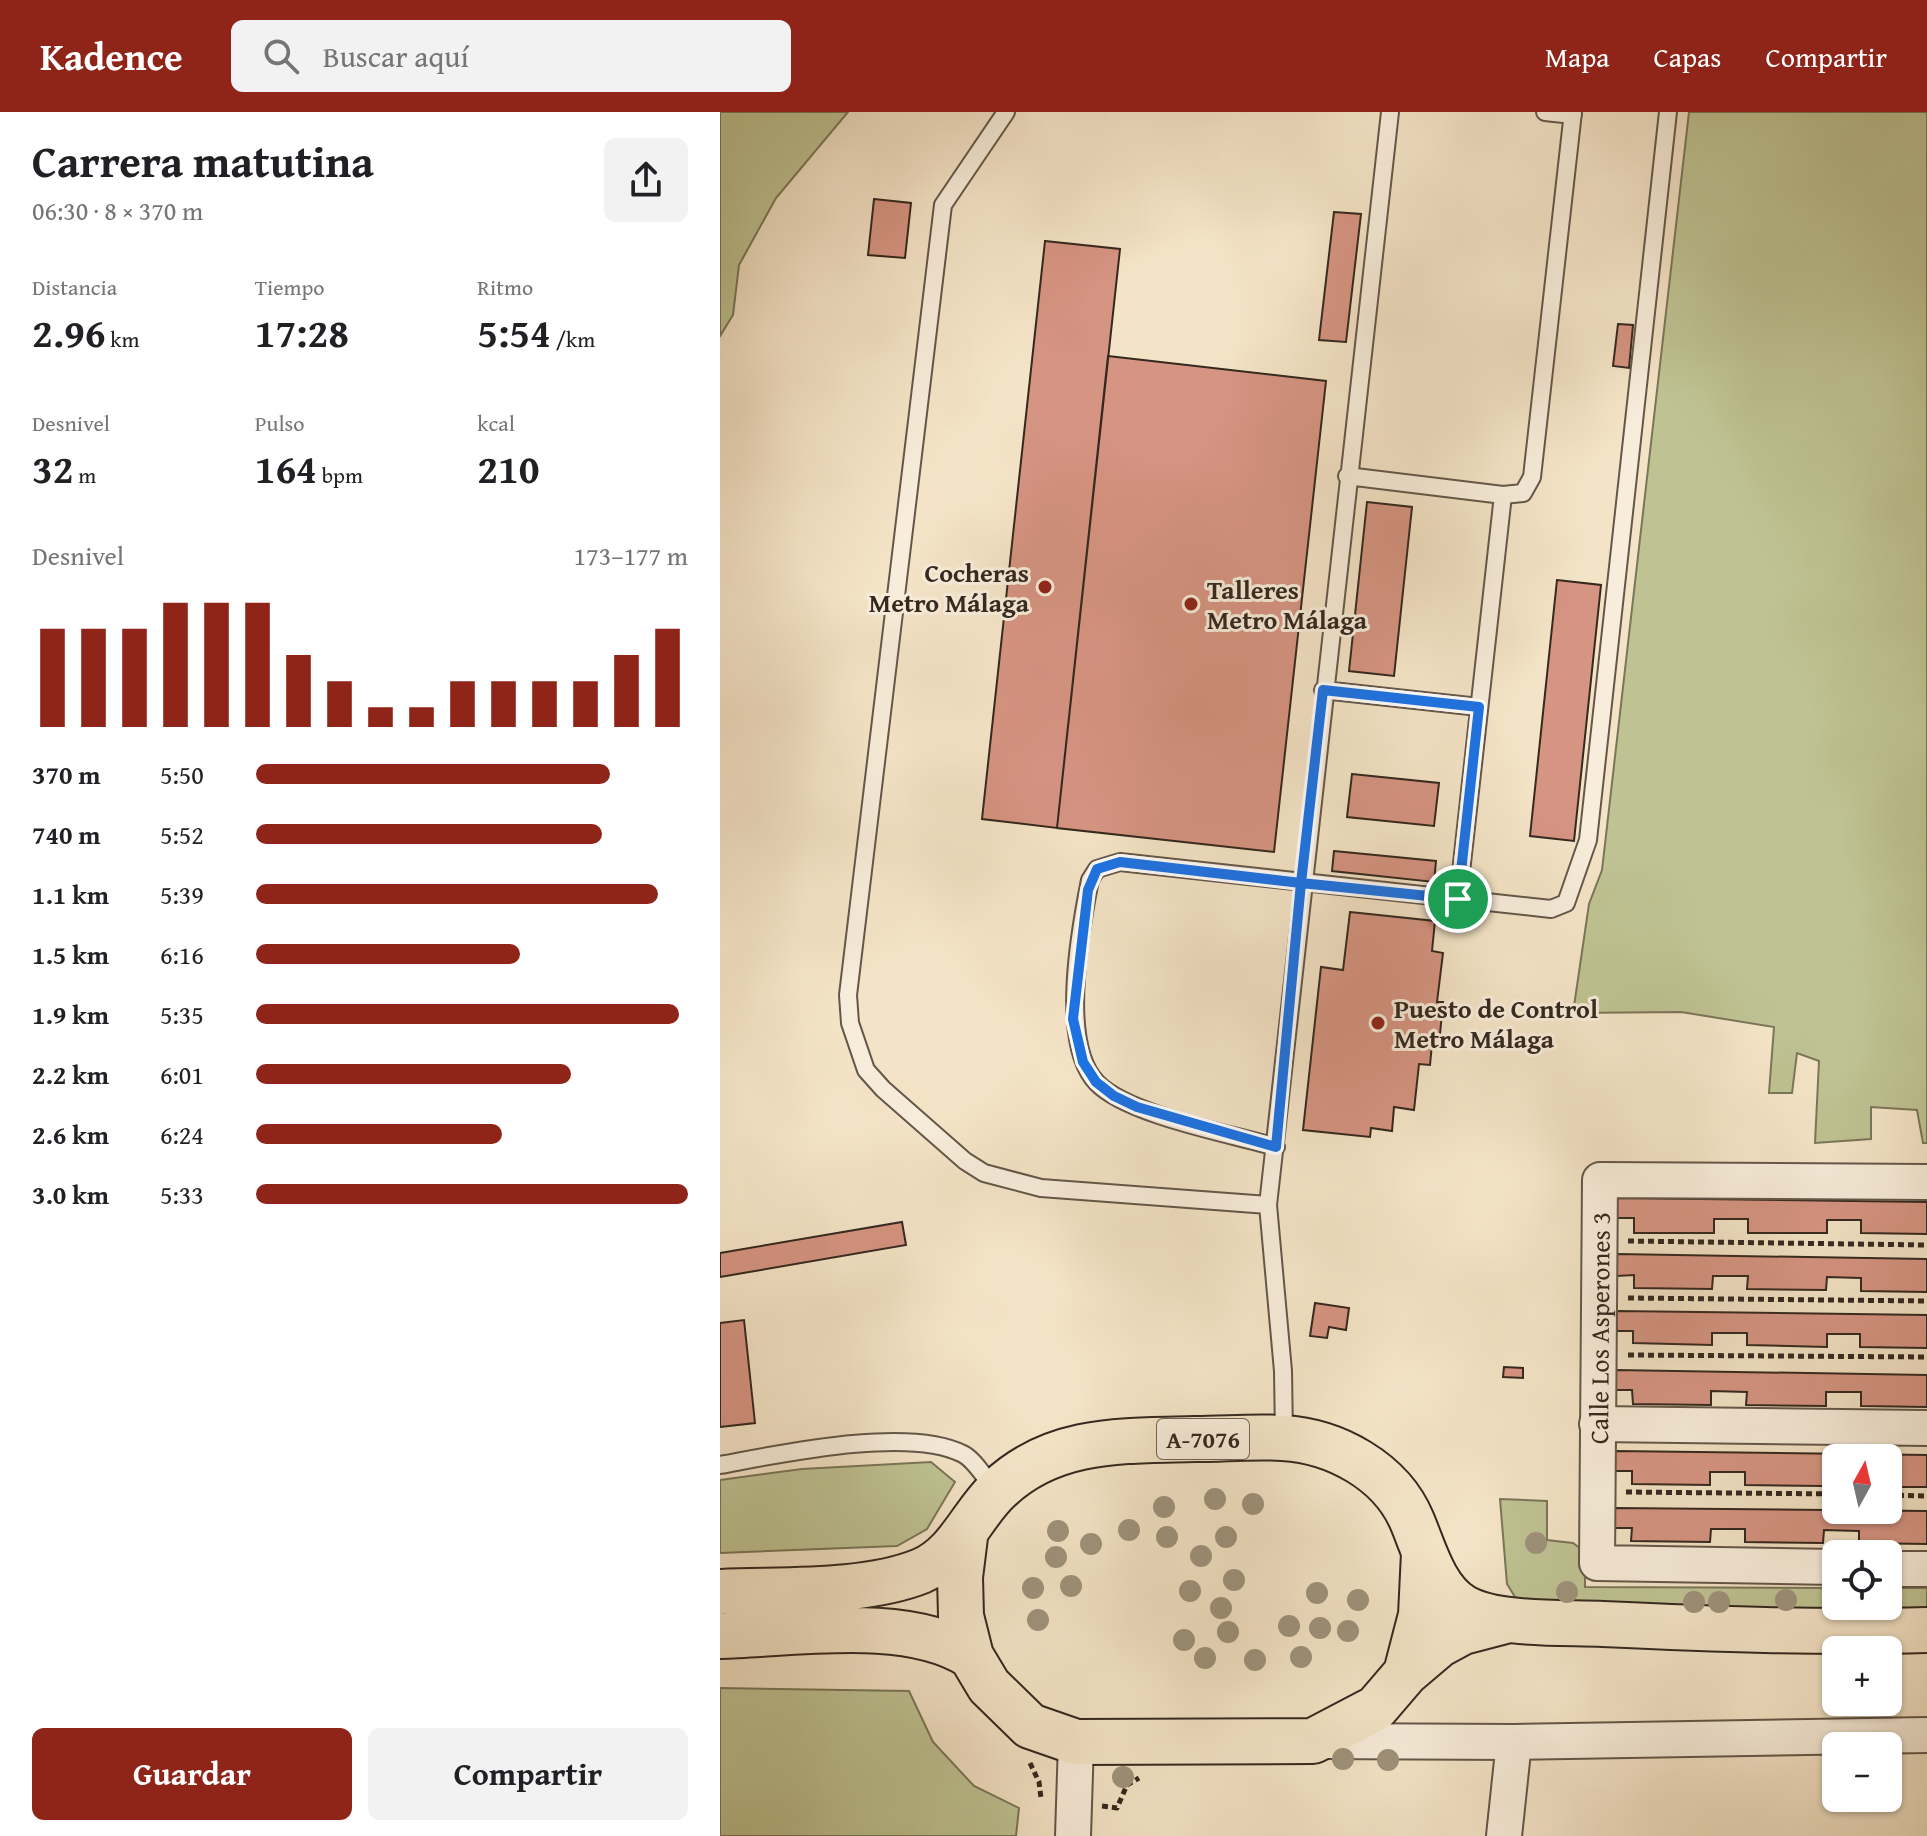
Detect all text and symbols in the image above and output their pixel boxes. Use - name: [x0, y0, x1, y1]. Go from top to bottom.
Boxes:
- search box: [231, 20, 791, 92]
- text: Kadence: [40, 28, 183, 84]
- icon: search: [259, 34, 303, 78]
- text: Buscar aquí: [323, 34, 469, 78]
- text: Mapa: [1545, 36, 1610, 77]
- text: Capas: [1654, 36, 1721, 77]
- text: Compartir: [1765, 36, 1887, 77]
- text: Carrera matutina: [32, 129, 374, 193]
- button: share: [604, 138, 688, 222]
- text: 06:30 · 8 × 370 m: [32, 191, 203, 230]
- text: Distancia: [32, 271, 117, 303]
- text: Tiempo: [255, 271, 325, 303]
- text: Ritmo: [477, 271, 533, 303]
- text: 2.96: [32, 303, 105, 362]
- text: 17:28: [255, 303, 349, 362]
- text: 5:54: [477, 303, 551, 362]
- text: km: [105, 323, 139, 355]
- text: /km: [551, 323, 595, 355]
- text: Desnivel: [32, 407, 110, 439]
- text: Pulso: [255, 407, 305, 439]
- text: kcal: [477, 407, 515, 439]
- text: 32: [32, 439, 73, 498]
- text: 164: [255, 439, 317, 498]
- text: 210: [477, 439, 540, 498]
- text: m: [73, 459, 96, 491]
- text: bpm: [317, 459, 363, 491]
- text: Desnivel: [32, 536, 124, 575]
- text: 173–177 m: [574, 536, 688, 575]
- place label: Cocheras Metro Málaga: [869, 553, 1030, 622]
- place label: Talleres Metro Málaga: [1207, 570, 1368, 639]
- marker: Cocheras Metro Málaga: [1036, 578, 1054, 596]
- marker: Talleres Metro Málaga: [1182, 595, 1200, 613]
- text: 370 m: [32, 755, 100, 794]
- text: 5:50: [160, 755, 204, 794]
- text: 740 m: [32, 815, 100, 854]
- text: 5:52: [160, 815, 204, 854]
- pin: [1424, 865, 1492, 933]
- text: 1.1 km: [32, 875, 109, 914]
- text: 5:39: [160, 875, 204, 914]
- icon: arrive: [1436, 877, 1480, 921]
- text: 1.5 km: [32, 935, 109, 974]
- text: 6:16: [160, 935, 204, 974]
- place label: Puesto de Control Metro Málaga: [1394, 989, 1598, 1058]
- text: 1.9 km: [32, 995, 109, 1034]
- text: 5:35: [160, 995, 204, 1034]
- marker: Puesto de Control Metro Málaga: [1369, 1014, 1387, 1032]
- text: 2.2 km: [32, 1055, 109, 1094]
- text: 6:01: [160, 1055, 204, 1094]
- text: 2.6 km: [32, 1115, 109, 1154]
- text: 6:24: [160, 1115, 204, 1154]
- text: 3.0 km: [32, 1175, 109, 1214]
- text: 5:33: [160, 1175, 204, 1214]
- street label: Calle Los Asperones 3: [1578, 1212, 1619, 1444]
- road number: A-7076: [1157, 1419, 1249, 1459]
- north arrow: [1822, 1444, 1902, 1524]
- map controls: [1822, 1444, 1902, 1812]
- button: locate: [1822, 1540, 1902, 1620]
- button: +: [1822, 1636, 1902, 1716]
- button: Guardar: [32, 1728, 352, 1820]
- button: Compartir: [368, 1728, 688, 1820]
- button: −: [1822, 1732, 1902, 1812]

